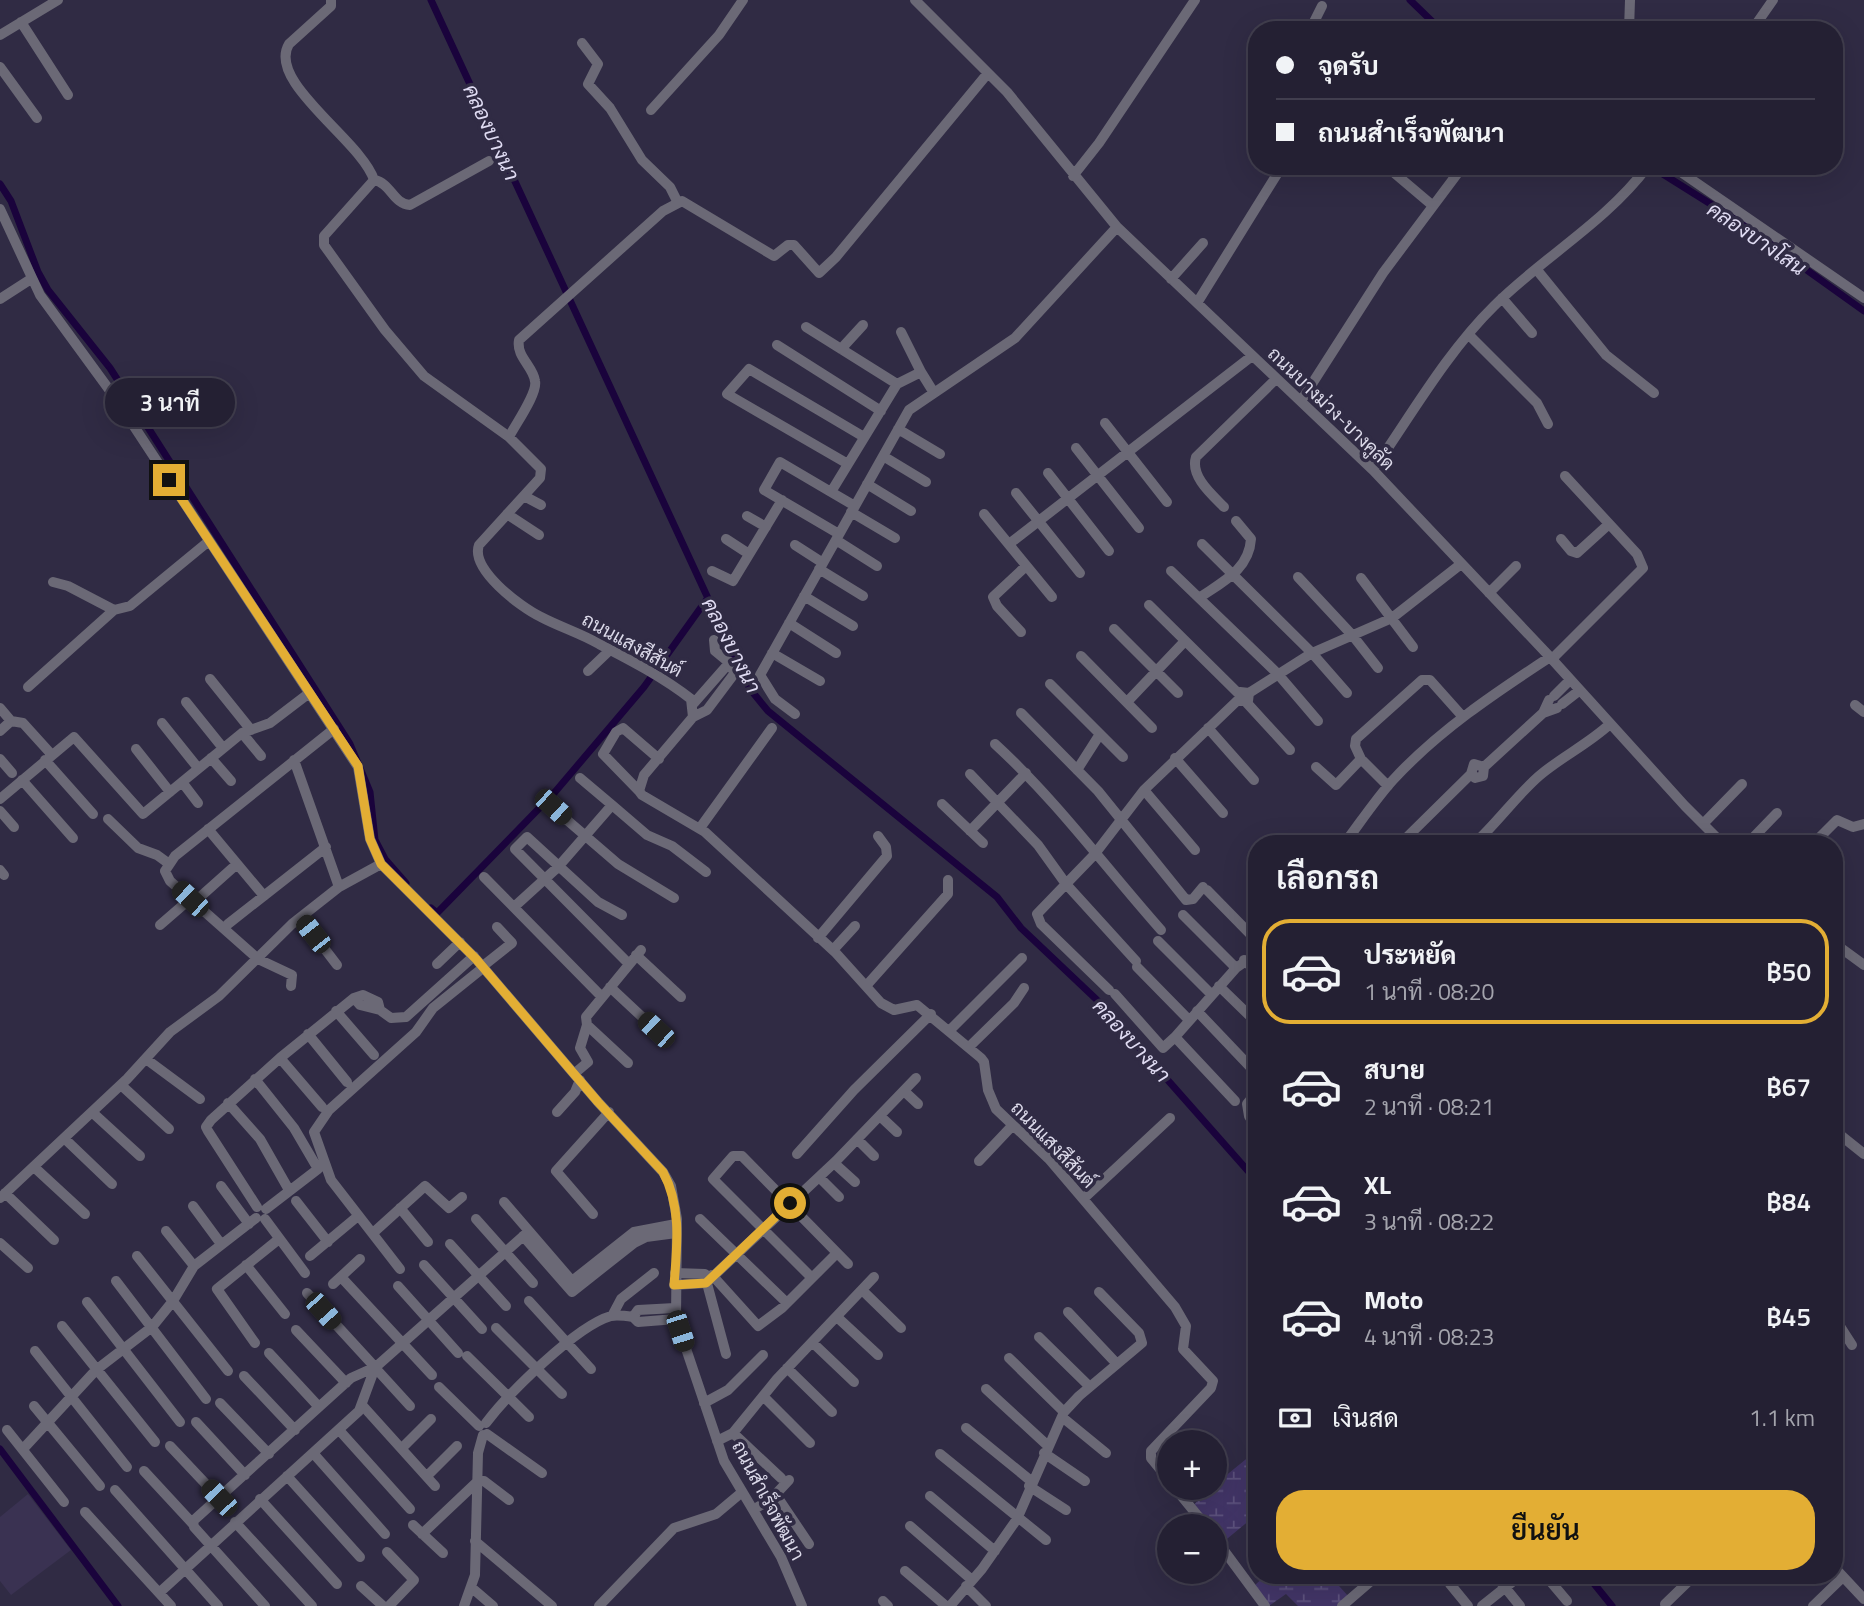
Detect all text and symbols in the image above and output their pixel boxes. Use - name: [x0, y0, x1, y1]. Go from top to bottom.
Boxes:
- text: จุดรับ: [1318, 46, 1379, 85]
- water label: คลองบางนา: [456, 78, 528, 186]
- text: ถนนสำเร็จพัฒนา: [1318, 113, 1505, 152]
- water label: คลองบางโสน: [1701, 193, 1814, 283]
- street label: ถนนบางม่วง-บางคูลัด: [1262, 339, 1402, 477]
- callout: 3 นาที: [104, 378, 234, 428]
- text: 3 นาที: [140, 385, 200, 420]
- route end: [153, 464, 185, 496]
- water label: คลองบางนา: [694, 592, 770, 698]
- street label: ถนนแสงสีสันต์: [577, 604, 689, 684]
- car: [531, 785, 576, 829]
- text: เลือกรถ: [1276, 853, 1379, 901]
- car: [168, 877, 213, 921]
- car: [292, 911, 335, 957]
- text: ประหยัด: [1364, 935, 1457, 974]
- icon: car: [1280, 940, 1343, 1003]
- text: ฿50: [1766, 952, 1811, 991]
- text: 1 นาที · 08:20: [1364, 974, 1494, 1009]
- water label: คลองบางนา: [1085, 991, 1179, 1089]
- car: [634, 1008, 679, 1052]
- text: สบาย: [1364, 1050, 1425, 1089]
- icon: car: [1280, 1055, 1343, 1118]
- text: ฿67: [1766, 1067, 1811, 1106]
- text: 2 นาที · 08:21: [1364, 1089, 1494, 1124]
- street label: ถนนแสงสีสันต์: [1005, 1094, 1103, 1194]
- text: XL: [1364, 1165, 1391, 1204]
- icon: car: [1280, 1170, 1343, 1233]
- text: ฿84: [1766, 1182, 1811, 1221]
- route start: [774, 1187, 806, 1219]
- text: 3 นาที · 08:22: [1364, 1204, 1494, 1239]
- text: Moto: [1364, 1280, 1423, 1319]
- icon: car: [1280, 1285, 1343, 1348]
- car: [302, 1288, 345, 1334]
- text: ฿45: [1766, 1297, 1811, 1336]
- car: [664, 1308, 697, 1354]
- text: 4 นาที · 08:23: [1364, 1319, 1494, 1354]
- text: เงินสด: [1332, 1398, 1399, 1437]
- icon: cash: [1276, 1399, 1314, 1437]
- text: 1.1 km: [1749, 1400, 1815, 1435]
- map controls: [1157, 1430, 1227, 1584]
- button: +: [1157, 1430, 1227, 1500]
- street label: ถนนสำเร็จพัฒนา: [725, 1435, 813, 1565]
- car: [197, 1475, 242, 1521]
- button: ยืนยัน: [1276, 1490, 1815, 1570]
- button: −: [1157, 1514, 1227, 1584]

